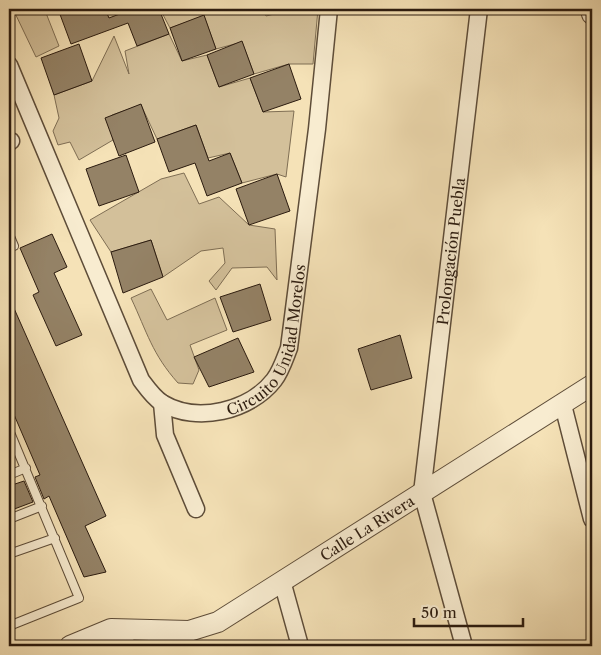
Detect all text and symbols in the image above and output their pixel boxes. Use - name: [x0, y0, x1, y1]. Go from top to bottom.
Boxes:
- street label: Prolongación Puebla: [432, 177, 469, 326]
- street label: Circuito Unidad Morelos: [224, 263, 309, 419]
- street label: Calle La Rivera: [316, 491, 418, 565]
- scale bar: [414, 595, 522, 627]
- text: 50 m: [421, 603, 457, 622]

